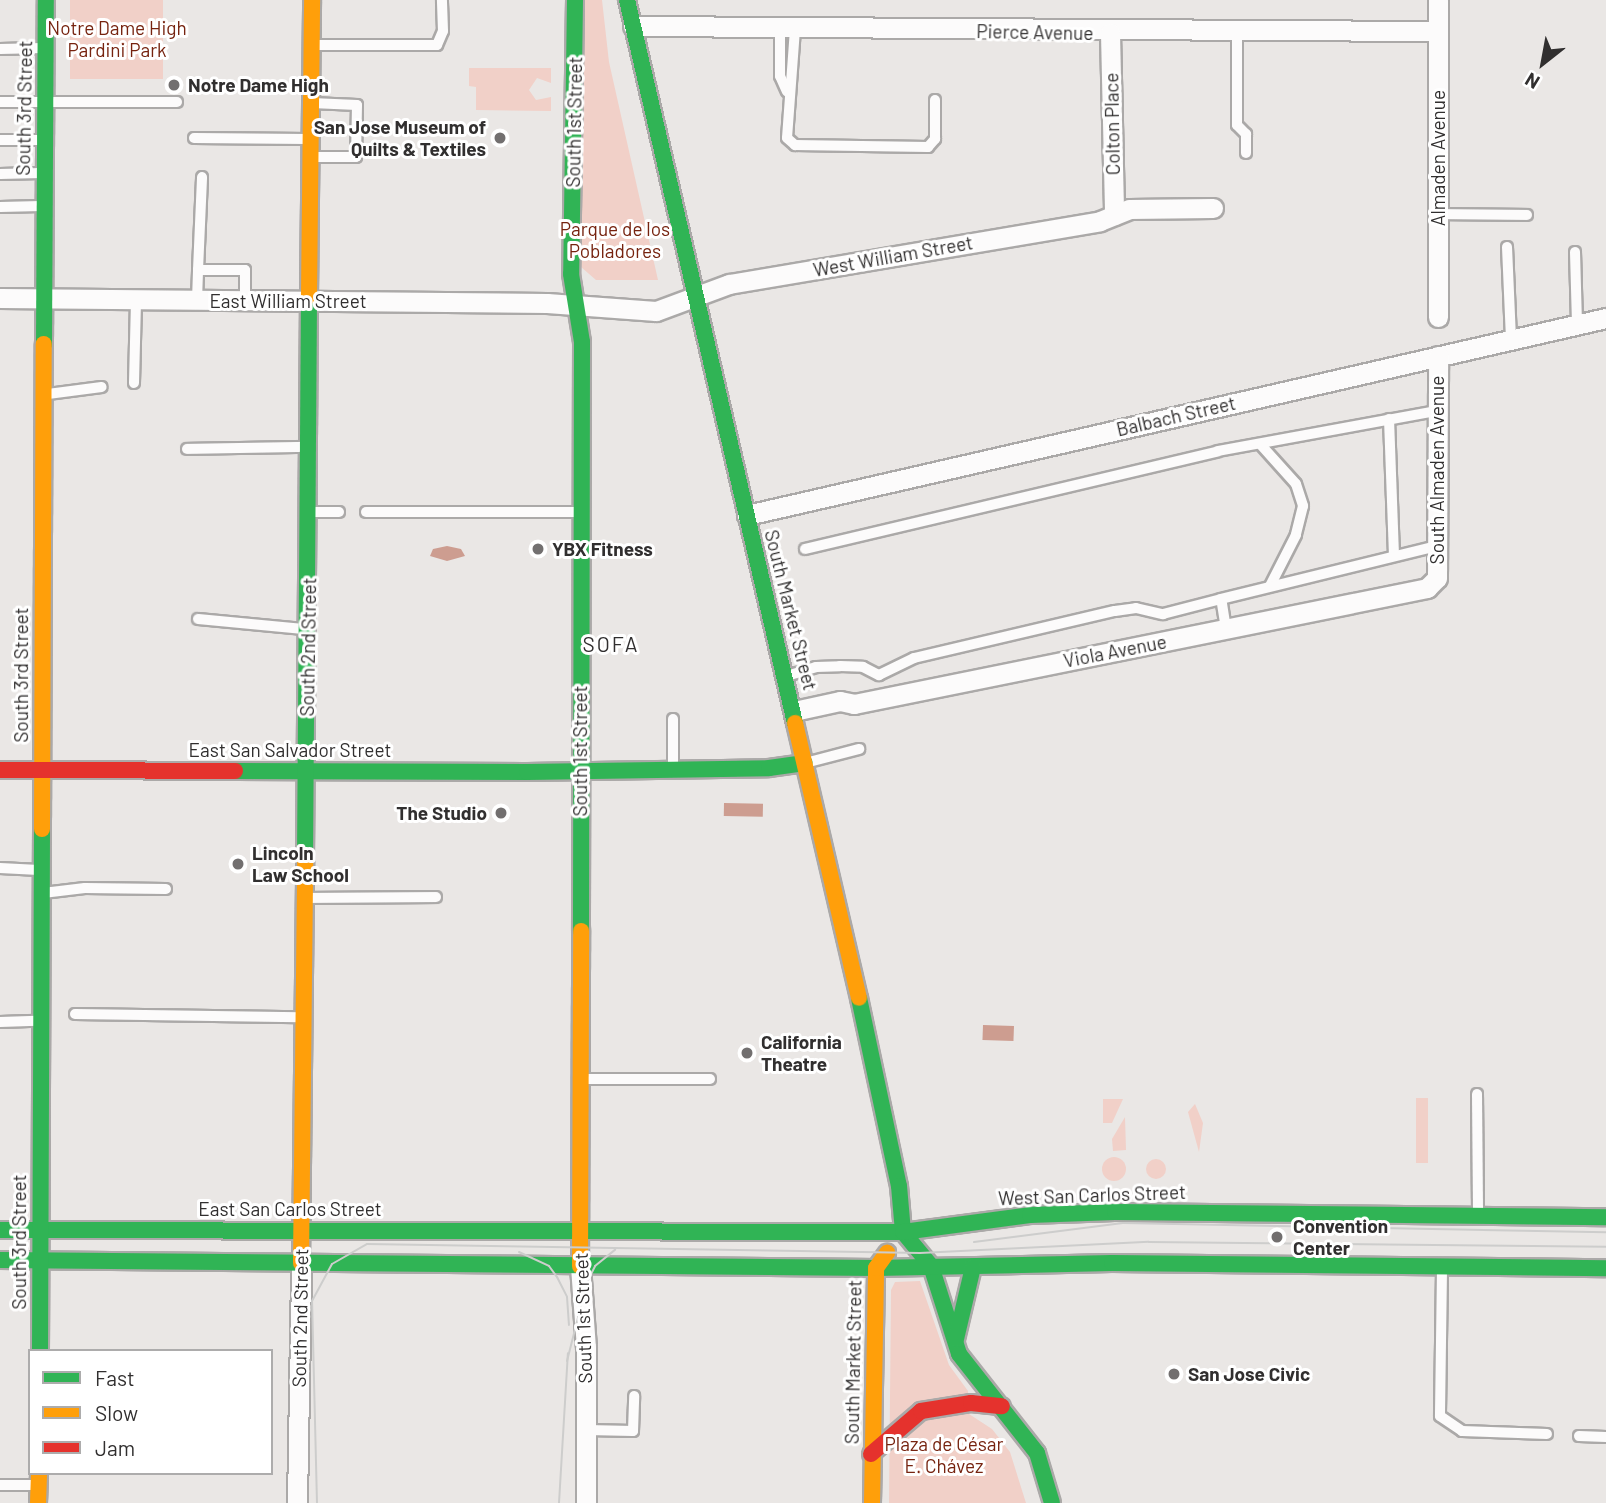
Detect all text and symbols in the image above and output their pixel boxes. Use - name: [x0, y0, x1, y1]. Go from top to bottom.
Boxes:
- park label: Notre Dame High Pardini Park: [47, 17, 187, 61]
- street label: Pierce Avenue: [976, 20, 1094, 44]
- north arrow: [1508, 28, 1578, 98]
- street label: South 3rd Street: [11, 40, 37, 176]
- street label: South 1st Street: [561, 56, 587, 188]
- text: N: [1521, 68, 1543, 95]
- street label: Colton Place: [1100, 73, 1124, 175]
- place label: Notre Dame High: [188, 74, 329, 96]
- marker: Notre Dame High: [166, 77, 182, 93]
- street label: Almaden Avenue: [1427, 90, 1449, 226]
- place label: San Jose Museum of Quilts & Textiles: [314, 116, 486, 160]
- marker: San Jose Museum of Quilts & Textiles: [492, 130, 508, 146]
- park label: Parque de los Pobladores: [560, 218, 670, 262]
- street label: West William Street: [811, 231, 975, 281]
- street label: East William Street: [209, 290, 367, 312]
- street label: South Almaden Avenue: [1426, 376, 1448, 564]
- street label: Balbach Street: [1114, 391, 1238, 441]
- street label: South Market Street: [760, 527, 822, 693]
- place label: YBX Fitness: [552, 538, 653, 560]
- marker: YBX Fitness: [530, 541, 546, 557]
- street label: South 2nd Street: [295, 577, 321, 717]
- street label: South 3rd Street: [10, 607, 32, 743]
- street label: Viola Avenue: [1061, 630, 1169, 672]
- district label: SOFA: [583, 631, 639, 657]
- street label: South 1st Street: [569, 686, 591, 816]
- street label: East San Salvador Street: [189, 739, 391, 761]
- place label: The Studio: [396, 802, 487, 824]
- marker: The Studio: [493, 805, 509, 821]
- place label: Lincoln Law School: [252, 842, 349, 886]
- marker: Lincoln Law School: [230, 856, 246, 872]
- place label: California Theatre: [761, 1031, 842, 1075]
- marker: California Theatre: [739, 1045, 755, 1061]
- street label: South 3rd Street: [8, 1174, 30, 1310]
- street label: West San Carlos Street: [998, 1180, 1186, 1210]
- street label: East San Carlos Street: [198, 1198, 382, 1220]
- place label: Convention Center: [1293, 1215, 1388, 1259]
- marker: Convention Center: [1267, 1227, 1287, 1247]
- street label: South 2nd Street: [287, 1248, 313, 1388]
- street label: South 1st Street: [569, 1252, 597, 1384]
- street label: South Market Street: [840, 1280, 866, 1444]
- legend: [28, 1349, 273, 1475]
- place label: San Jose Civic: [1188, 1363, 1310, 1385]
- text: Fast: [95, 1365, 135, 1390]
- marker: San Jose Civic: [1166, 1366, 1182, 1382]
- text: Slow: [95, 1400, 138, 1425]
- park label: Plaza de César E. Chávez: [885, 1433, 1003, 1477]
- text: Jam: [95, 1435, 135, 1460]

